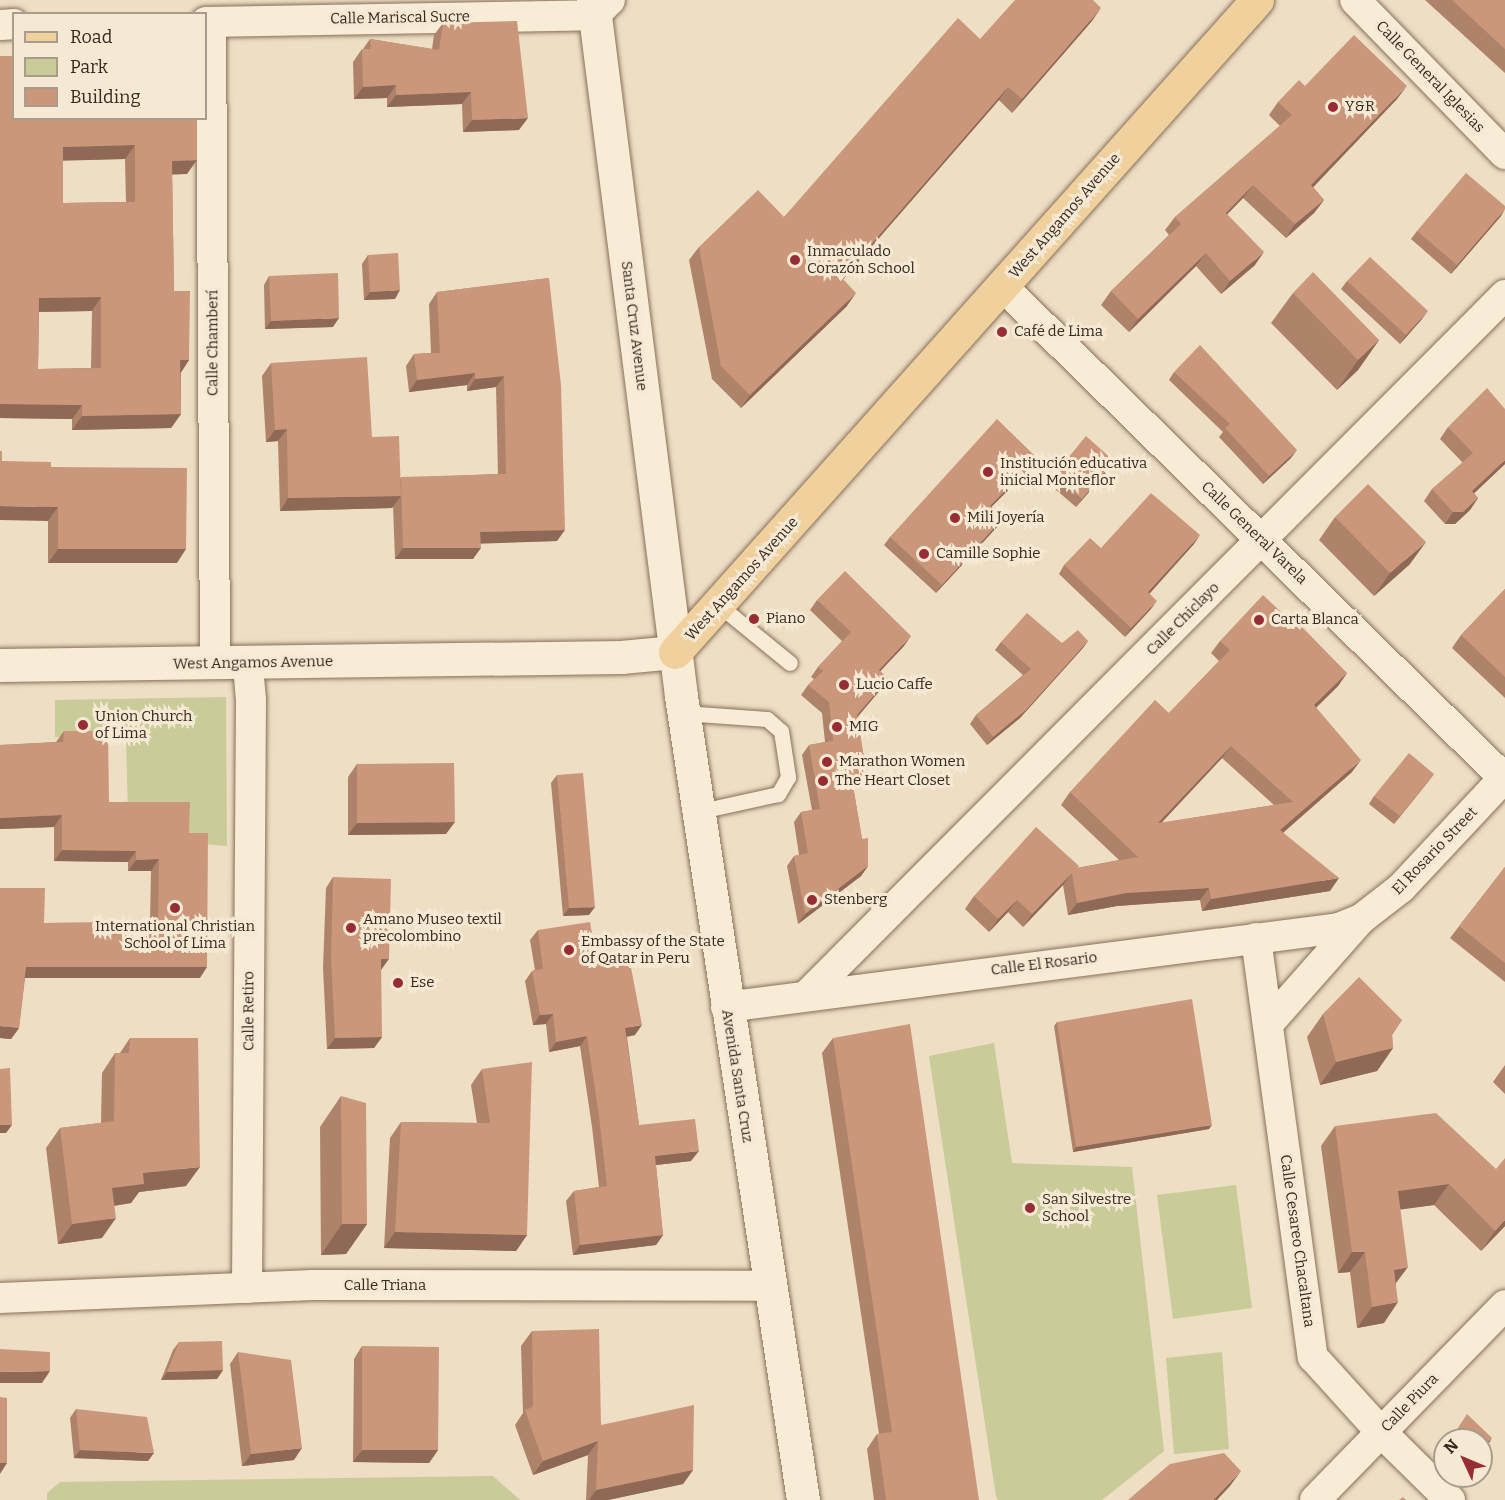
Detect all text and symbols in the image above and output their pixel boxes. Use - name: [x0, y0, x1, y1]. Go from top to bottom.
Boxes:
- street label: Calle Mariscal Sucre: [330, 8, 470, 28]
- legend: [12, 12, 207, 120]
- street label: Calle General Iglesias: [1372, 17, 1488, 137]
- text: Road: [70, 26, 112, 48]
- text: Park: [70, 56, 108, 78]
- text: Building: [70, 86, 141, 108]
- place label: Y&R: [1345, 98, 1375, 116]
- marker: Y&R: [1326, 100, 1340, 114]
- street label: West Angamos Avenue: [1006, 150, 1124, 282]
- place label: Inmaculado Corazón School: [807, 242, 915, 277]
- marker: Inmaculado Corazón School: [788, 253, 802, 267]
- street label: Santa Cruz Avenue: [617, 260, 651, 392]
- street label: Calle Chamberí: [204, 290, 222, 396]
- place label: Café de Lima: [1014, 323, 1103, 341]
- marker: Café de Lima: [995, 325, 1009, 339]
- place label: Institución educativa inicial Monteflor: [1000, 454, 1147, 489]
- marker: Institución educativa inicial Monteflor: [981, 465, 995, 479]
- street label: Calle General Varela: [1197, 478, 1311, 588]
- place label: Mili Joyería: [967, 509, 1044, 527]
- marker: Mili Joyería: [948, 511, 962, 525]
- street label: West Angamos Avenue: [682, 513, 802, 645]
- place label: Camille Sophie: [936, 545, 1041, 563]
- marker: Camille Sophie: [917, 547, 931, 561]
- street label: Calle Chiclayo: [1143, 579, 1223, 659]
- place label: Piano: [766, 610, 805, 628]
- place label: Carta Blanca: [1271, 611, 1359, 629]
- marker: Piano: [747, 612, 761, 626]
- marker: Carta Blanca: [1252, 613, 1266, 627]
- street label: West Angamos Avenue: [173, 653, 333, 673]
- place label: Lucio Caffe: [856, 676, 933, 694]
- marker: Lucio Caffe: [837, 678, 851, 692]
- place label: Union Church of Lima: [95, 707, 192, 742]
- marker: Union Church of Lima: [76, 718, 90, 732]
- place label: MIG: [849, 718, 879, 736]
- marker: MIG: [830, 720, 844, 734]
- place label: Marathon Women: [839, 753, 965, 771]
- marker: Marathon Women: [820, 755, 834, 769]
- place label: The Heart Closet: [835, 772, 950, 790]
- marker: The Heart Closet: [816, 774, 830, 788]
- street label: El Rosario Street: [1389, 803, 1481, 899]
- place label: Stenberg: [824, 891, 887, 909]
- marker: Stenberg: [805, 893, 819, 907]
- marker: International Christian School of Lima: [168, 901, 182, 915]
- place label: Amano Museo textil precolombino: [363, 910, 502, 945]
- place label: International Christian School of Lima: [95, 917, 255, 952]
- marker: Amano Museo textil precolombino: [344, 921, 358, 935]
- place label: Embassy of the State of Qatar in Peru: [581, 932, 725, 967]
- marker: Embassy of the State of Qatar in Peru: [562, 943, 576, 957]
- street label: Calle El Rosario: [990, 949, 1098, 979]
- street label: Calle Retiro: [240, 971, 258, 1051]
- place label: Ese: [410, 974, 434, 992]
- marker: Ese: [391, 976, 405, 990]
- street label: Avenida Santa Cruz: [718, 1008, 756, 1144]
- street label: Calle Cesareo Chacaltana: [1276, 1153, 1318, 1329]
- place label: San Silvestre School: [1042, 1190, 1131, 1225]
- marker: San Silvestre School: [1023, 1201, 1037, 1215]
- street label: Calle Triana: [344, 1277, 426, 1295]
- street label: Calle Piura: [1378, 1370, 1442, 1436]
- north arrow: [1433, 1428, 1493, 1488]
- text: N: [1440, 1435, 1462, 1458]

